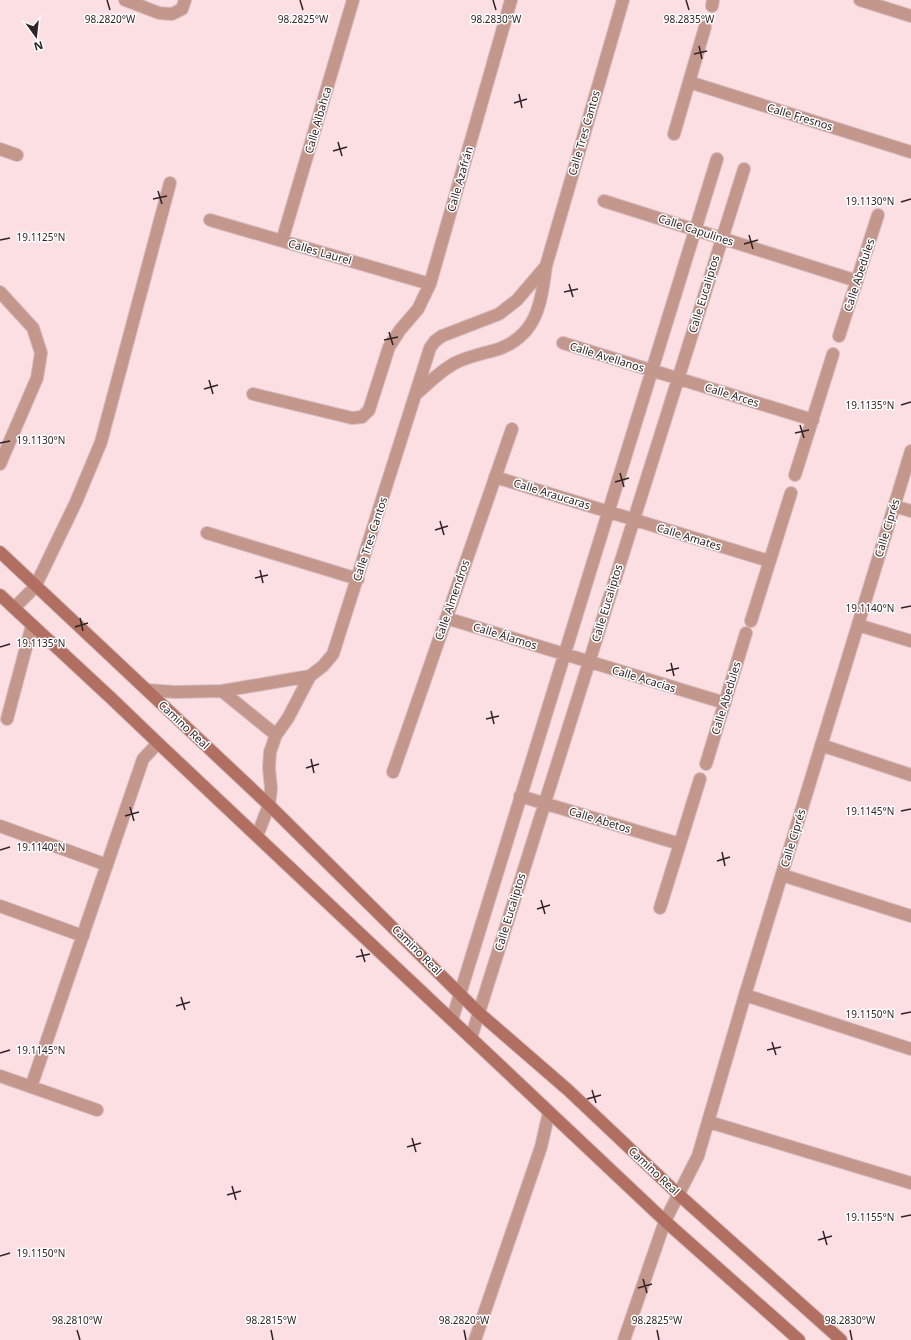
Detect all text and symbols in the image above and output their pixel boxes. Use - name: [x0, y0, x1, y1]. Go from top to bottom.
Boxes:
- text: 98.2820°W: [85, 12, 136, 26]
- text: 98.2825°W: [278, 12, 329, 26]
- text: 98.2830°W: [471, 12, 522, 26]
- text: 98.2835°W: [664, 12, 715, 26]
- north arrow: [16, 16, 56, 56]
- text: N: [32, 38, 45, 55]
- street label: Calle Albahca: [301, 85, 334, 155]
- street label: Calle Tres Cantos: [564, 89, 603, 177]
- street label: Calle Fresnos: [765, 99, 835, 134]
- street label: Calle Azafrán: [443, 144, 476, 213]
- text: 19.1130°N: [846, 194, 894, 208]
- street label: Calle Capulines: [657, 210, 736, 249]
- text: 19.1125°N: [17, 230, 65, 244]
- street label: Calles Laurel: [287, 235, 354, 268]
- street label: Calle Abedules: [840, 237, 877, 313]
- street label: Calle Eucaliptos: [685, 253, 722, 335]
- street label: Calle Avellanos: [568, 338, 646, 375]
- street label: Calle Arces: [703, 379, 761, 410]
- text: 19.1135°N: [846, 398, 894, 412]
- text: 19.1130°N: [17, 433, 65, 447]
- street label: Calle Araucaras: [512, 475, 592, 512]
- street label: Calle Tres Cantos: [349, 495, 390, 583]
- street label: Calle Ciprés: [871, 497, 902, 559]
- street label: Calle Amates: [655, 520, 723, 553]
- street label: Calle Almendros: [431, 558, 472, 642]
- street label: Calle Eucaliptos: [588, 562, 625, 644]
- text: 19.1140°N: [846, 601, 894, 615]
- street label: Calle Álamos: [471, 619, 539, 652]
- text: 19.1135°N: [17, 636, 65, 650]
- street label: Calle Abedules: [707, 659, 744, 736]
- street label: Calle Acacias: [610, 662, 678, 695]
- street label: Camino Real: [156, 697, 213, 752]
- street label: Calle Abetos: [567, 803, 633, 836]
- text: 19.1145°N: [846, 804, 894, 818]
- street label: Calle Ciprés: [777, 807, 808, 869]
- text: 19.1140°N: [17, 840, 65, 854]
- street label: Calle Eucaliptos: [491, 871, 528, 953]
- street label: Camino Real: [389, 921, 446, 978]
- text: 19.1150°N: [846, 1007, 894, 1021]
- text: 19.1145°N: [17, 1043, 65, 1057]
- street label: Camino Real: [626, 1143, 683, 1198]
- text: 19.1155°N: [846, 1210, 894, 1224]
- text: 19.1150°N: [17, 1246, 65, 1260]
- text: 98.2810°W: [52, 1313, 103, 1327]
- text: 98.2815°W: [246, 1313, 297, 1327]
- text: 98.2820°W: [439, 1313, 490, 1327]
- text: 98.2825°W: [632, 1313, 683, 1327]
- text: 98.2830°W: [825, 1313, 876, 1327]

